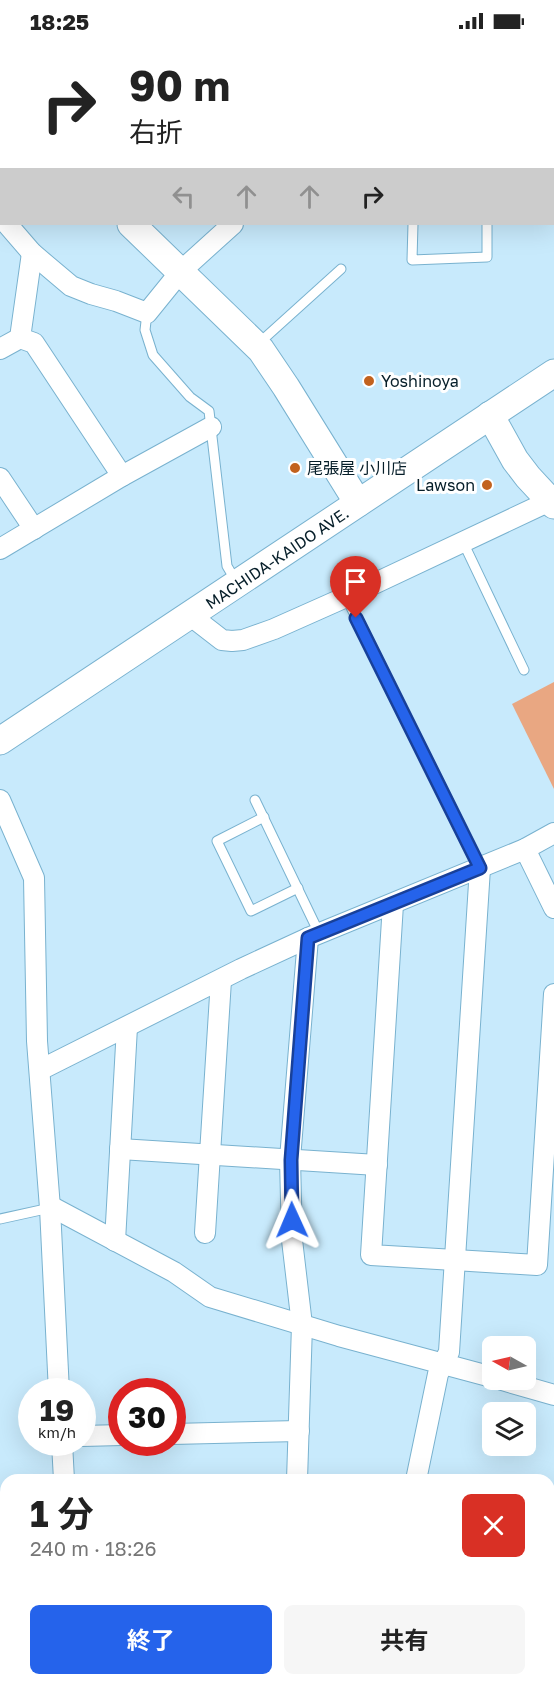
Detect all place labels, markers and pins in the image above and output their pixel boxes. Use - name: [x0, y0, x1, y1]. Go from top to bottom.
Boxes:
- place label: Yoshinoya: [381, 371, 459, 391]
- marker: Yoshinoya: [362, 374, 376, 388]
- place label: 尾張屋 小川店: [307, 458, 407, 478]
- marker: 尾張屋 小川店: [288, 461, 302, 475]
- place label: Lawson: [416, 475, 475, 495]
- marker: Lawson: [480, 478, 494, 492]
- pin: [330, 556, 381, 618]

